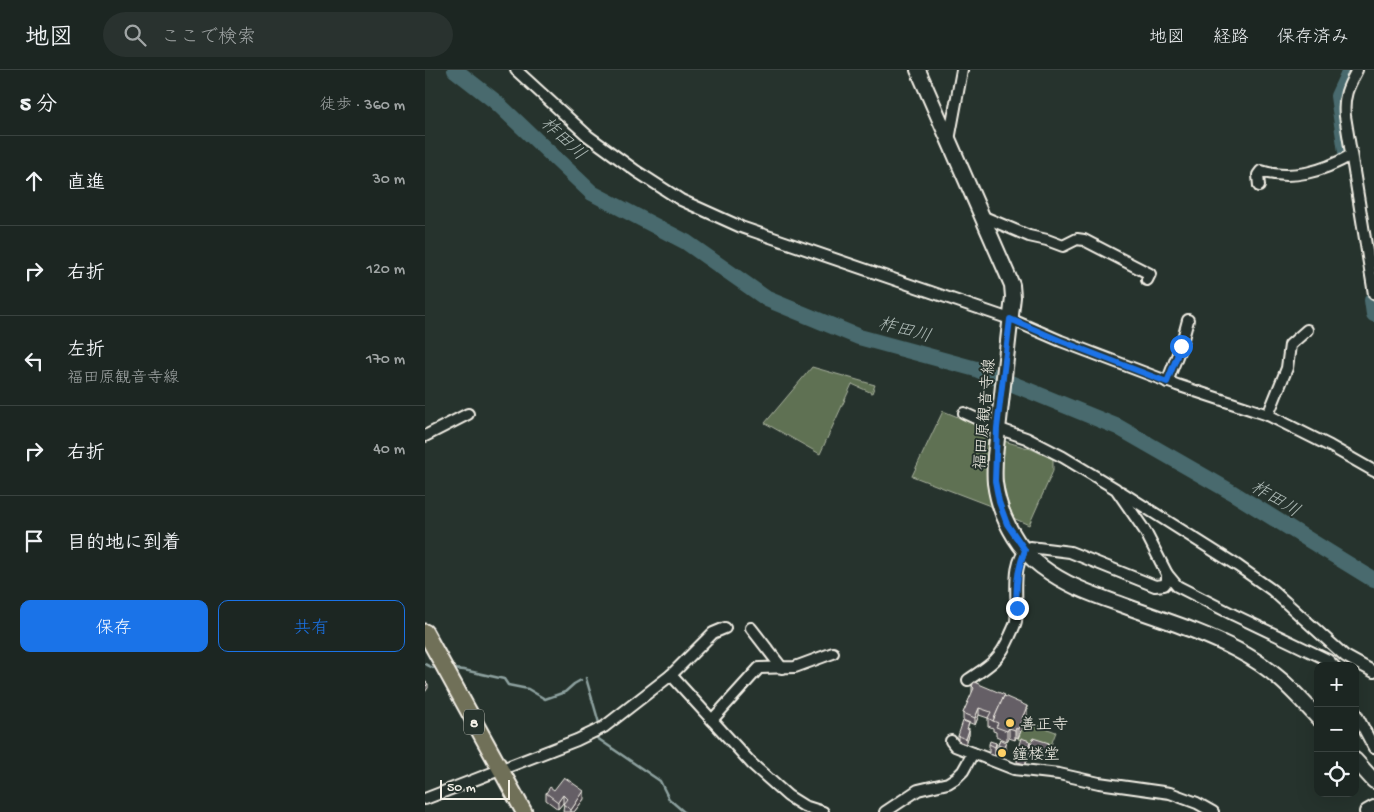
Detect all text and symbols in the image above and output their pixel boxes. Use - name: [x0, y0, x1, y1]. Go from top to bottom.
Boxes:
- search box: [103, 12, 453, 57]
- icon: search: [121, 21, 149, 49]
- text: 地図: [25, 25, 73, 54]
- text: ここで検索: [161, 27, 256, 50]
- text: 地図: [1149, 28, 1185, 49]
- text: 経路: [1213, 28, 1249, 49]
- text: 保存済み: [1277, 28, 1349, 49]
- text: 5 分: [20, 94, 57, 119]
- text: 徒歩 · 360 m: [320, 97, 405, 116]
- water label: 柞田川: [535, 113, 590, 166]
- icon: ahead: [20, 167, 48, 195]
- text: 30 m: [372, 171, 405, 190]
- text: 直進: [67, 173, 105, 196]
- icon: right: [20, 257, 48, 285]
- text: 120 m: [366, 261, 405, 280]
- text: 右折: [67, 263, 105, 286]
- water label: 柞田川: [876, 313, 933, 349]
- route start: [1170, 335, 1193, 358]
- text: 左折: [67, 340, 105, 363]
- icon: left: [20, 347, 48, 375]
- text: 170 m: [366, 351, 405, 370]
- street label: 福田原観音寺線: [970, 358, 1001, 471]
- text: 福田原観音寺線: [67, 370, 179, 389]
- icon: right: [20, 437, 48, 465]
- text: 40 m: [373, 441, 405, 460]
- text: 右折: [67, 443, 105, 466]
- water label: 柞田川: [1246, 476, 1304, 523]
- icon: arrive: [20, 527, 48, 555]
- text: 目的地に到着: [67, 533, 181, 556]
- route end: [1006, 597, 1029, 620]
- button: 保存: [20, 600, 208, 652]
- button: 共有: [218, 600, 405, 652]
- map controls: [1314, 662, 1359, 797]
- button: +: [1314, 662, 1359, 707]
- button: −: [1314, 707, 1359, 752]
- road number: 8: [464, 710, 484, 734]
- place label: 善正寺: [1020, 716, 1068, 736]
- marker: 善正寺: [1004, 717, 1016, 729]
- place label: 鐘楼堂: [1012, 746, 1060, 766]
- marker: 鐘楼堂: [996, 747, 1008, 759]
- button: locate: [1314, 752, 1359, 797]
- scale bar: [440, 777, 510, 800]
- text: 50 m: [447, 780, 476, 797]

